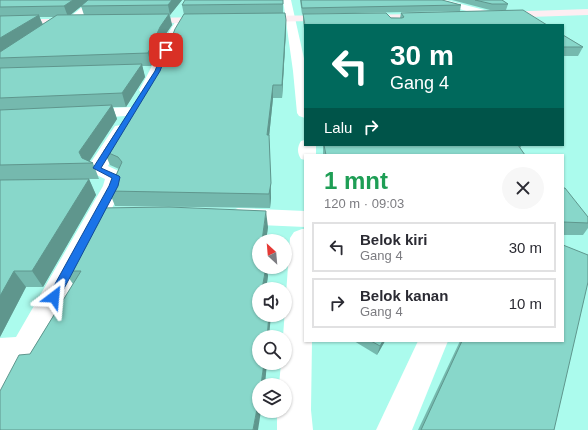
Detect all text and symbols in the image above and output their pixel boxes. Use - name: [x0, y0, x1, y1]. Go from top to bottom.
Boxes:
- pin: [149, 33, 183, 67]
- icon: arrive: [155, 39, 177, 61]
- icon: left: [324, 40, 376, 92]
- text: 30 m: [390, 40, 454, 71]
- text: Gang 4: [390, 73, 449, 93]
- icon: right: [360, 116, 382, 138]
- text: Lalu: [324, 119, 352, 136]
- text: 1 mnt: [324, 167, 388, 194]
- button: close: [502, 167, 544, 209]
- text: 120 m · 09:03: [324, 196, 404, 211]
- text: Belok kiri: [360, 231, 428, 248]
- north arrow: [252, 234, 292, 274]
- map controls: [252, 234, 292, 418]
- icon: left: [326, 236, 348, 258]
- text: 30 m: [509, 239, 542, 256]
- text: Gang 4: [360, 248, 403, 263]
- position arrow: [33, 276, 75, 318]
- button: sound: [252, 282, 292, 322]
- text: Belok kanan: [360, 287, 448, 304]
- icon: right: [326, 292, 348, 314]
- text: 10 m: [509, 295, 542, 312]
- text: Gang 4: [360, 304, 403, 319]
- button: search: [252, 330, 292, 370]
- button: layers: [252, 378, 292, 418]

